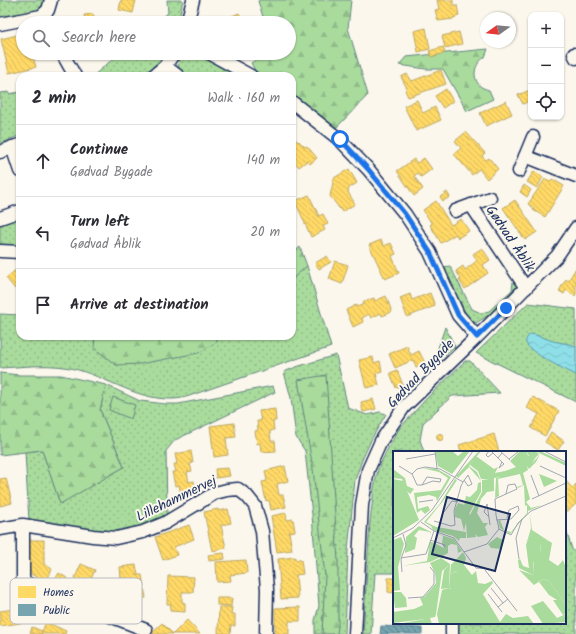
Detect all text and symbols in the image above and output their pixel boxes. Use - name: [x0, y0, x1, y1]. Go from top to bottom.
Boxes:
- north arrow: [480, 12, 516, 48]
- map controls: [528, 12, 564, 120]
- button: +: [528, 12, 564, 48]
- search box: [16, 16, 296, 60]
- text: Search here: [62, 26, 136, 50]
- icon: search: [30, 27, 52, 49]
- button: −: [528, 48, 564, 84]
- button: locate: [528, 84, 564, 120]
- text: 2 min: [32, 85, 76, 112]
- text: Walk · 160 m: [208, 88, 280, 109]
- route start: [331, 130, 349, 148]
- text: Continue: [70, 138, 128, 162]
- icon: ahead: [32, 150, 54, 172]
- text: 140 m: [247, 150, 280, 171]
- text: Gødvad Bygade: [70, 162, 153, 183]
- street label: Gødvad Åblik: [480, 201, 541, 277]
- text: Turn left: [70, 210, 130, 234]
- icon: left: [32, 222, 54, 244]
- text: 20 m: [250, 222, 280, 243]
- text: Gødvad Åblik: [70, 234, 141, 255]
- text: Arrive at destination: [70, 293, 209, 317]
- icon: arrive: [32, 294, 54, 316]
- route end: [497, 299, 515, 317]
- street label: Gødvad Bygade: [382, 334, 460, 413]
- inset map: [393, 451, 566, 624]
- street label: Lillehammervej: [132, 470, 221, 528]
- legend: [10, 578, 142, 624]
- text: Homes: [43, 584, 74, 602]
- text: Public: [43, 602, 70, 620]

